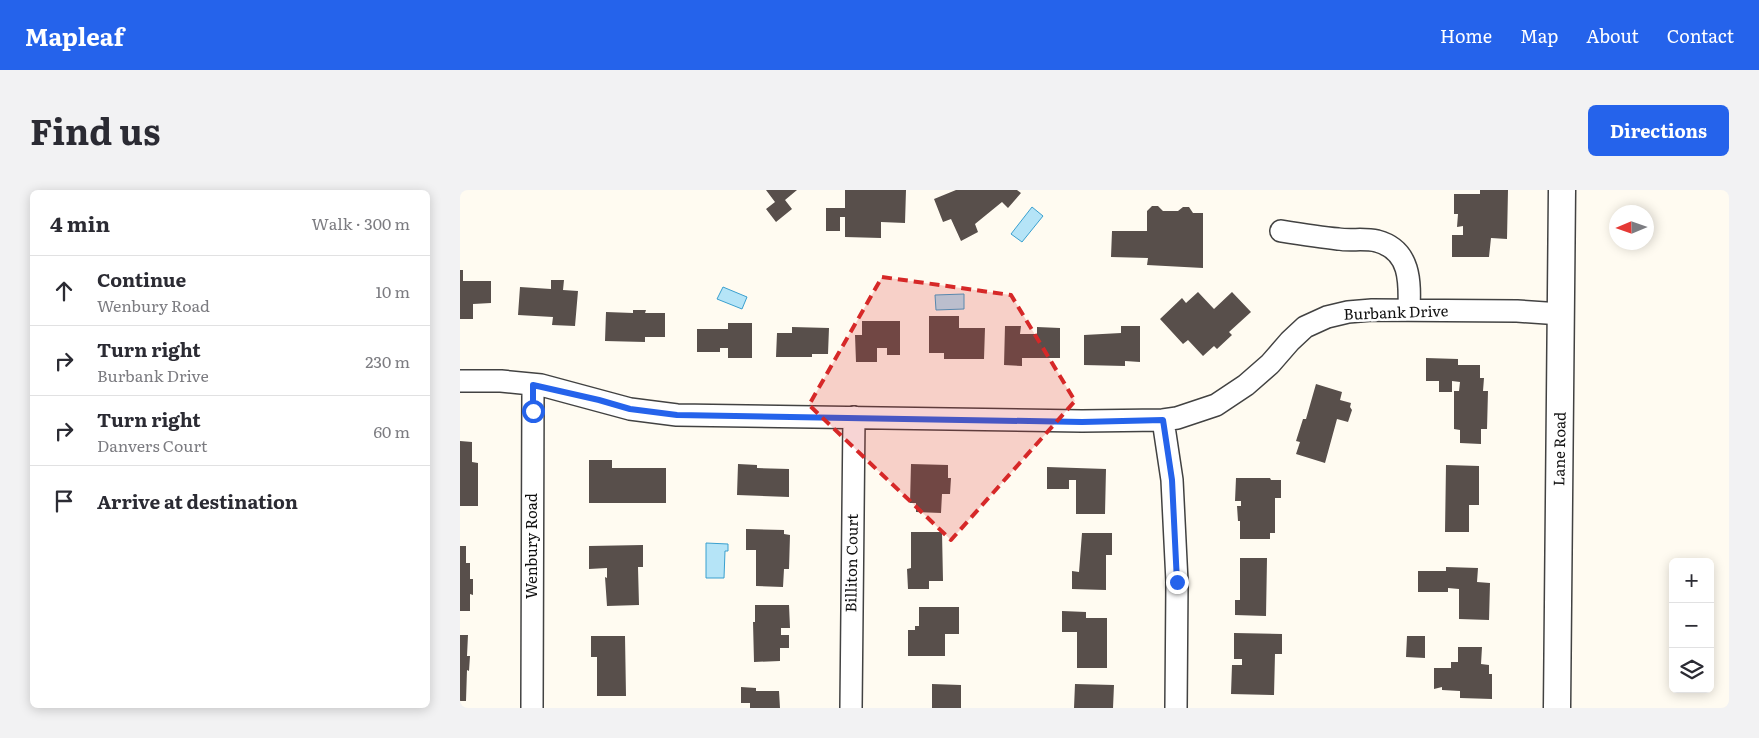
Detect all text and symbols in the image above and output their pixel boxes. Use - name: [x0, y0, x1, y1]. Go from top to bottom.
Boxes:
- text: Mapleaf: [25, 18, 124, 53]
- text: Home: [1440, 22, 1492, 49]
- text: Map: [1520, 22, 1558, 49]
- text: About: [1586, 22, 1639, 49]
- text: Contact: [1667, 22, 1734, 49]
- text: Find us: [30, 104, 160, 156]
- button: Directions: [1588, 105, 1729, 156]
- north arrow: [1609, 205, 1654, 250]
- text: 4 min: [50, 207, 110, 238]
- text: Walk · 300 m: [311, 211, 410, 235]
- text: Continue: [97, 265, 186, 293]
- icon: ahead: [50, 277, 78, 305]
- text: 10 m: [376, 279, 410, 303]
- text: Wenbury Road: [97, 293, 210, 317]
- street label: Burbank Drive: [1343, 298, 1449, 325]
- text: Turn right: [97, 335, 201, 363]
- icon: right: [50, 347, 78, 375]
- text: 230 m: [365, 349, 410, 373]
- text: Burbank Drive: [97, 363, 209, 387]
- route start: [522, 400, 545, 423]
- text: Turn right: [97, 405, 201, 433]
- street label: Lane Road: [1546, 412, 1571, 486]
- icon: right: [50, 417, 78, 445]
- text: 60 m: [373, 419, 410, 443]
- text: Danvers Court: [97, 433, 208, 457]
- icon: arrive: [50, 487, 78, 515]
- text: Arrive at destination: [97, 487, 298, 515]
- street label: Wenbury Road: [519, 493, 542, 599]
- street label: Billiton Court: [838, 513, 863, 613]
- map controls: [1669, 558, 1714, 693]
- button: +: [1669, 558, 1714, 603]
- route end: [1166, 571, 1189, 594]
- button: −: [1669, 603, 1714, 648]
- button: layers: [1669, 648, 1714, 693]

